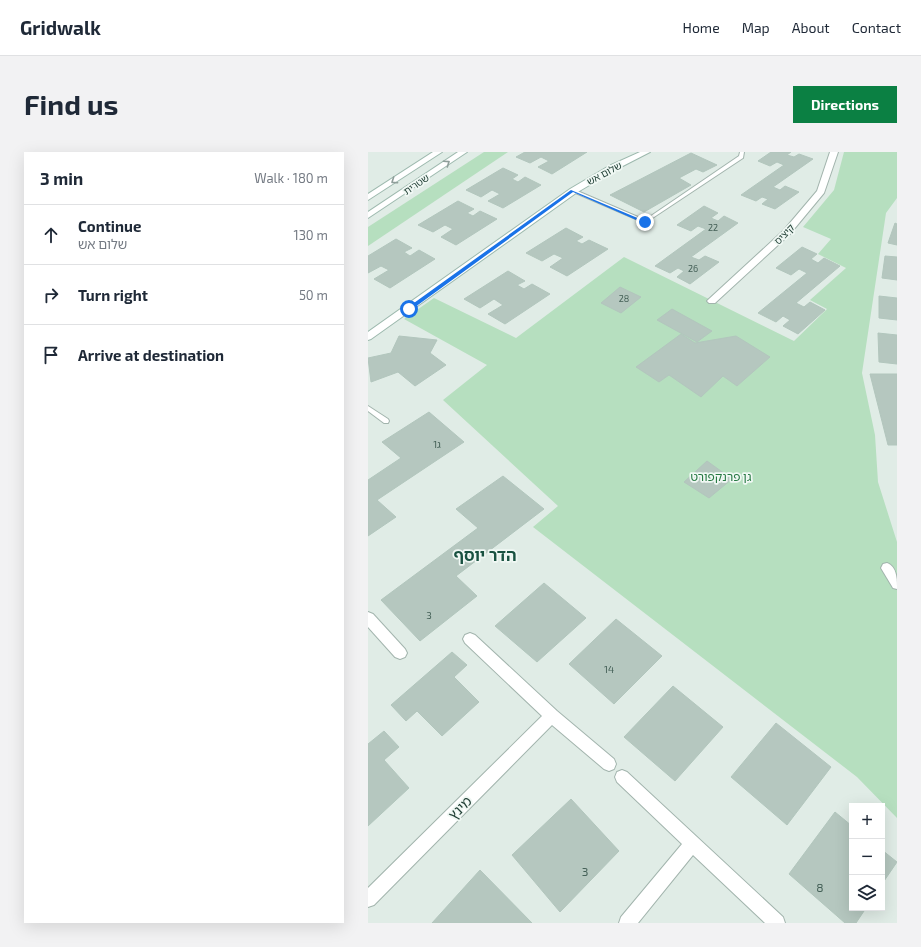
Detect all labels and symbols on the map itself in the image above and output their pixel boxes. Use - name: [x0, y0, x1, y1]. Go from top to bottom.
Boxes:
- street label: שלום אש: [584, 159, 624, 187]
- one-way arrow: [443, 160, 450, 168]
- street label: שטרית: [401, 171, 431, 197]
- one-way arrow: [391, 176, 398, 184]
- route end: [636, 213, 654, 231]
- street label: קיציס: [771, 221, 797, 247]
- house number: 22: [708, 222, 718, 233]
- house number: 26: [688, 263, 698, 274]
- house number: 28: [619, 293, 629, 304]
- route start: [400, 300, 418, 318]
- house number: 1ג: [433, 438, 441, 450]
- park label: גן פרנקפורט: [690, 469, 752, 483]
- district label: הדר יוסף: [454, 545, 516, 564]
- house number: 3: [426, 609, 432, 621]
- house number: 14: [604, 663, 614, 675]
- street label: מינץ: [444, 792, 475, 823]
- house number: 3: [582, 864, 588, 878]
- house number: 8: [816, 880, 824, 894]

